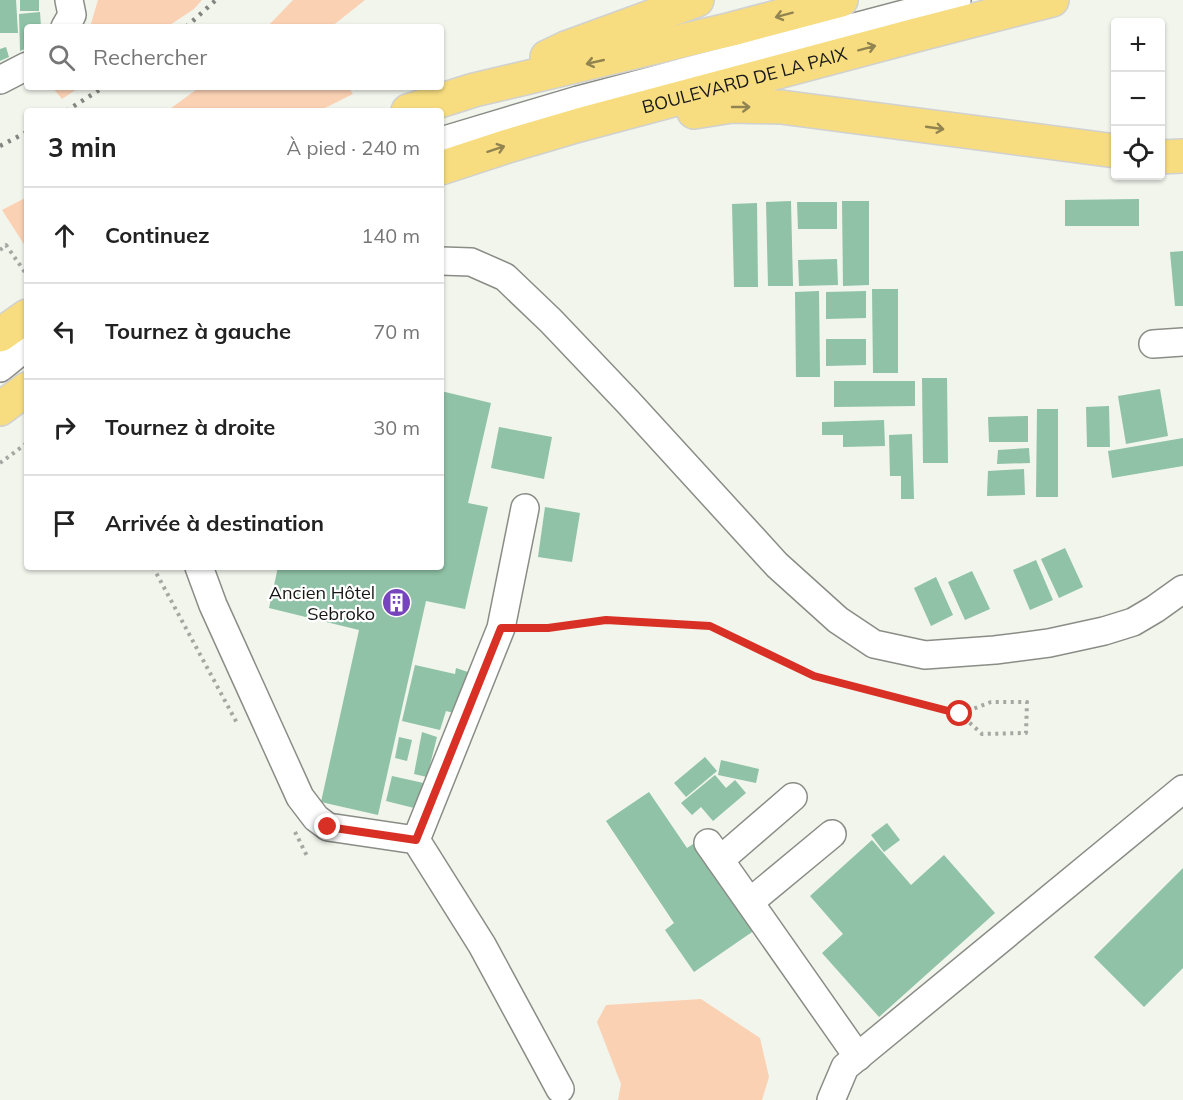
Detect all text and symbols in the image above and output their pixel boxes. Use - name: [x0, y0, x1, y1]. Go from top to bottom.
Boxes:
- one-way arrow: [775, 10, 794, 21]
- map controls: [1111, 18, 1165, 180]
- button: +: [1111, 18, 1165, 72]
- search box: [24, 24, 444, 90]
- icon: search: [45, 41, 78, 74]
- street label: BOULEVARD DE LA PAIX: [639, 42, 850, 119]
- one-way arrow: [857, 42, 876, 53]
- text: Rechercher: [93, 43, 207, 71]
- one-way arrow: [585, 56, 604, 68]
- button: −: [1111, 72, 1165, 126]
- one-way arrow: [731, 101, 751, 113]
- one-way arrow: [925, 122, 945, 133]
- button: locate: [1111, 126, 1165, 180]
- text: 3 min: [48, 131, 117, 164]
- text: À pied · 240 m: [287, 135, 420, 160]
- one-way arrow: [486, 143, 505, 154]
- icon: ahead: [48, 219, 81, 252]
- text: Continuez: [105, 221, 210, 249]
- text: 140 m: [361, 223, 420, 248]
- icon: left: [48, 315, 81, 348]
- text: Tournez à gauche: [105, 317, 291, 345]
- text: 70 m: [373, 319, 420, 344]
- icon: right: [48, 411, 81, 444]
- text: Tournez à droite: [105, 413, 275, 441]
- text: 30 m: [373, 415, 420, 440]
- icon: arrive: [48, 507, 81, 540]
- text: Arrivée à destination: [105, 509, 324, 537]
- place label: Ancien Hôtel Sebroko: [269, 581, 375, 625]
- building icon: Ancien Hôtel Sebroko: [380, 587, 412, 619]
- route start: [946, 700, 972, 726]
- route end: [314, 813, 340, 839]

